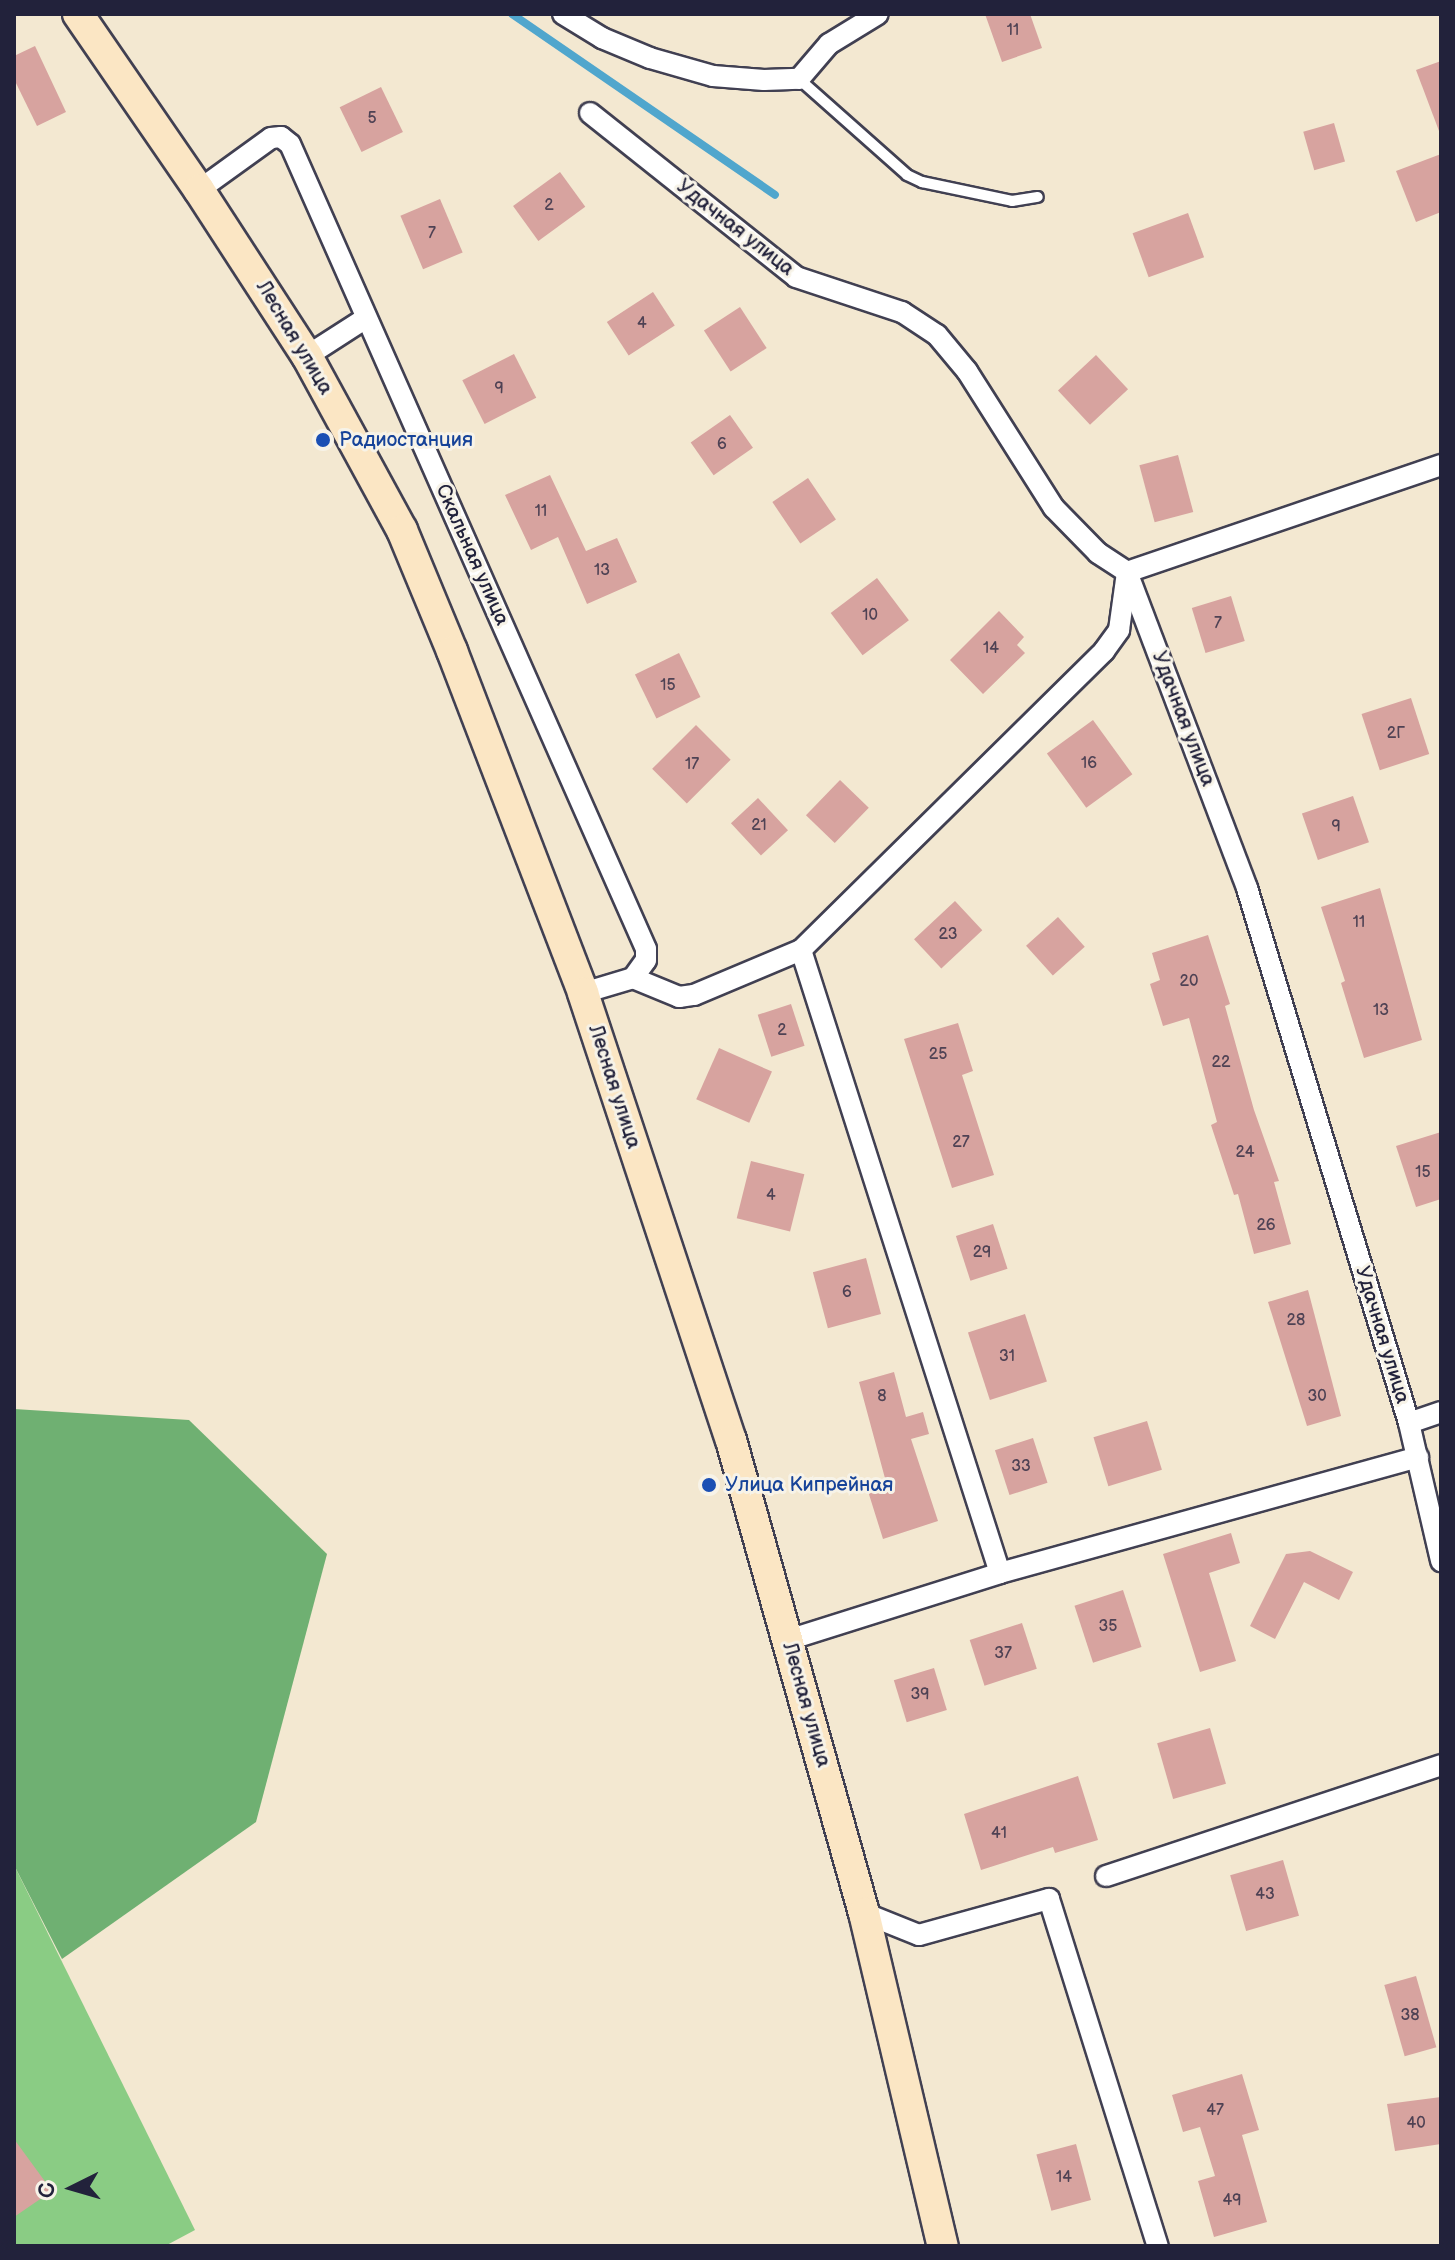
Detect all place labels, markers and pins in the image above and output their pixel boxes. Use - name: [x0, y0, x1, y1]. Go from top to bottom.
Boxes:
- place label: Радиостанция: [339, 428, 473, 452]
- marker: Радиостанция: [314, 431, 332, 449]
- place label: Улица Кипрейная: [725, 1473, 893, 1497]
- marker: Улица Кипрейная: [700, 1476, 718, 1494]

